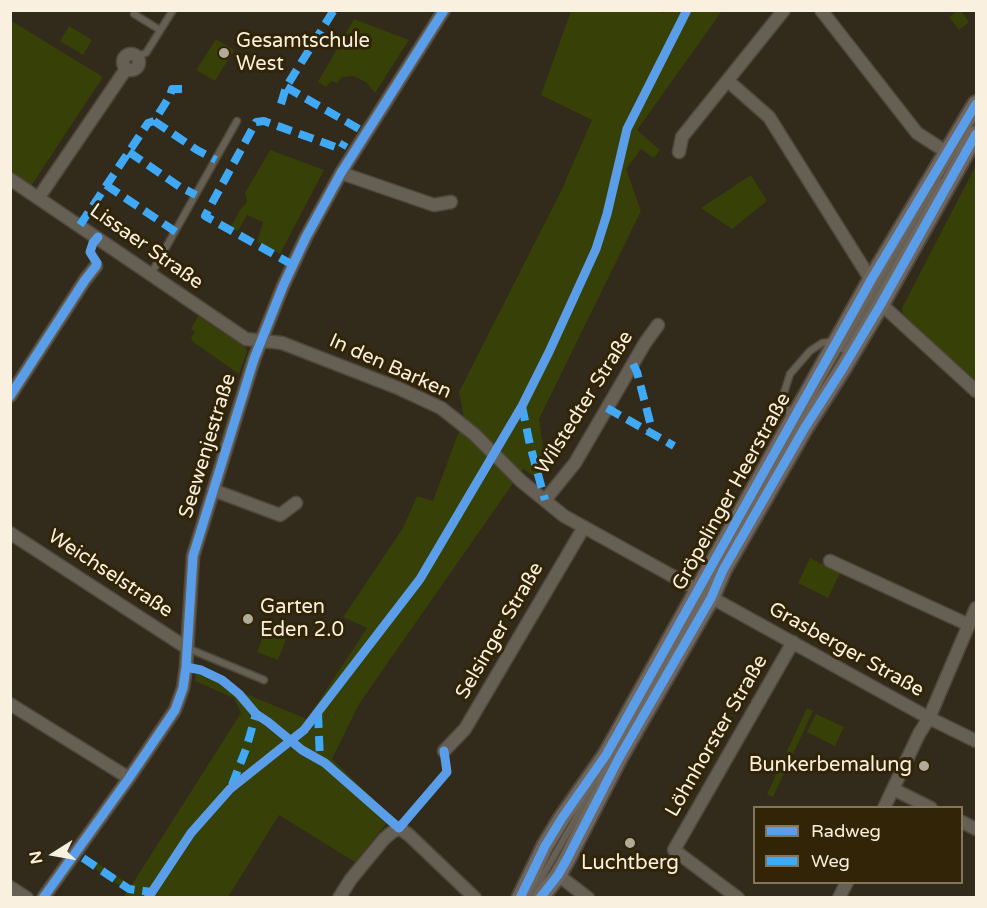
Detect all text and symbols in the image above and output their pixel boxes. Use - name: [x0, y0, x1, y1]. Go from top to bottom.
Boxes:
- place label: Gesamtschule West: [236, 30, 370, 77]
- marker: Gesamtschule West: [217, 46, 231, 60]
- street label: Lissaer Straße: [85, 199, 207, 295]
- street label: Wilstedter Straße: [531, 327, 639, 479]
- street label: In den Barken: [325, 329, 455, 405]
- street label: Seewenjestraße: [175, 371, 241, 521]
- street label: Gröpelinger Heerstraße: [668, 389, 796, 595]
- street label: Weichselstraße: [43, 525, 177, 623]
- street label: Selsinger Straße: [451, 558, 549, 704]
- place label: Garten Eden 2.0: [260, 596, 344, 643]
- street label: Grasberger Straße: [764, 597, 928, 703]
- marker: Garten Eden 2.0: [241, 612, 255, 626]
- street label: Löhnhorster Straße: [661, 651, 773, 821]
- place label: Bunkerbemalung: [749, 754, 912, 778]
- marker: Bunkerbemalung: [917, 759, 931, 773]
- legend: [753, 806, 963, 884]
- text: Radweg: [811, 820, 881, 842]
- north arrow: [24, 824, 84, 884]
- marker: Luchtberg: [623, 836, 637, 850]
- text: N: [25, 849, 47, 866]
- text: Weg: [811, 850, 850, 872]
- place label: Luchtberg: [581, 852, 679, 876]

